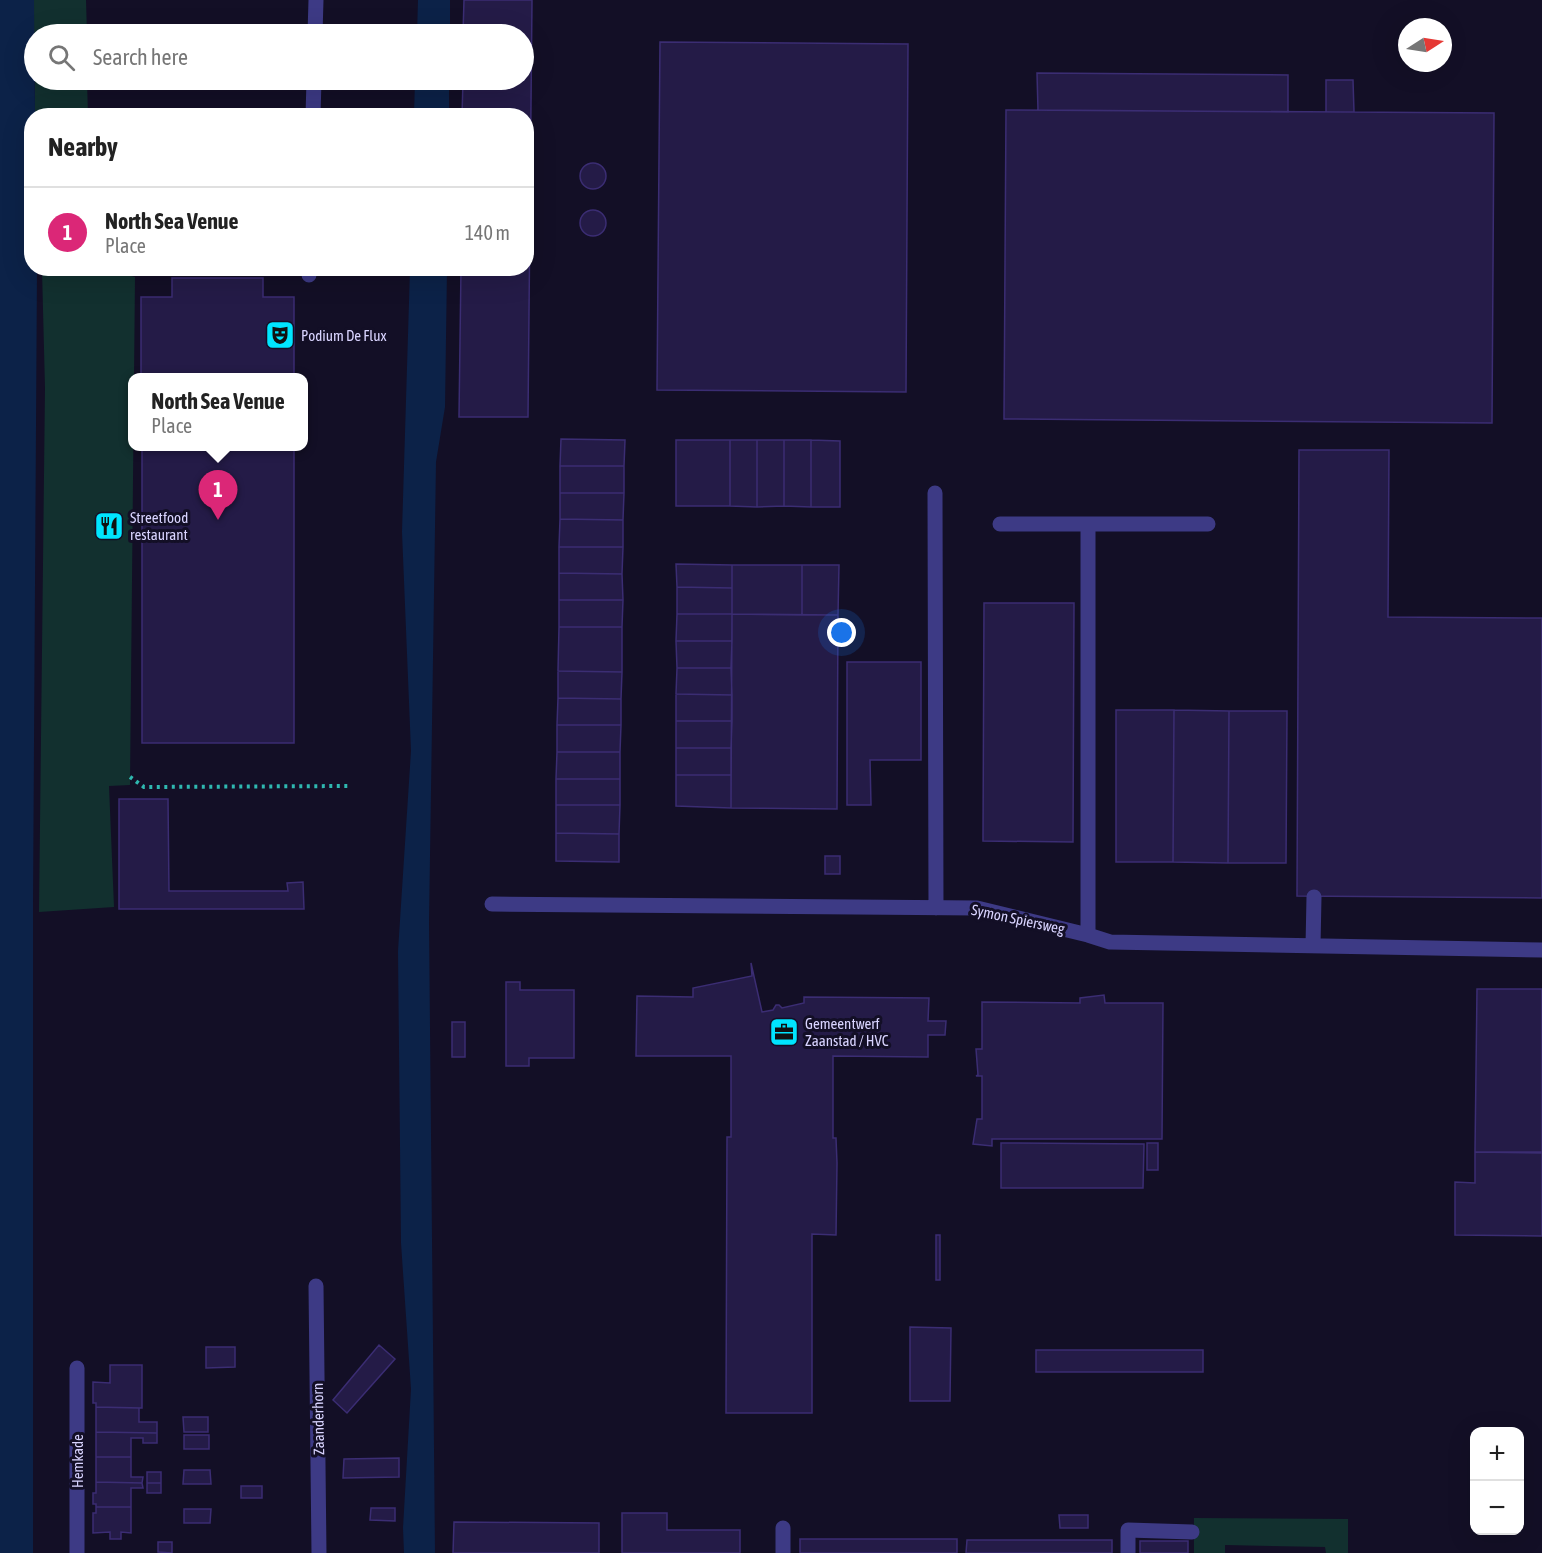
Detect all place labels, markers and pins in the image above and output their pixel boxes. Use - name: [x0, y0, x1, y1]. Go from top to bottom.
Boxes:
- theatre icon: Podium De Flux: [264, 319, 296, 351]
- place label: Podium De Flux: [301, 327, 387, 344]
- pin: 1: [198, 470, 238, 520]
- place label: Streetfood restaurant: [130, 509, 188, 543]
- restaurant icon: Streetfood restaurant: [93, 510, 125, 542]
- place label: Gemeentwerf Zaanstad / HVC: [805, 1015, 889, 1049]
- office icon: Gemeentwerf Zaanstad / HVC: [768, 1016, 800, 1048]

